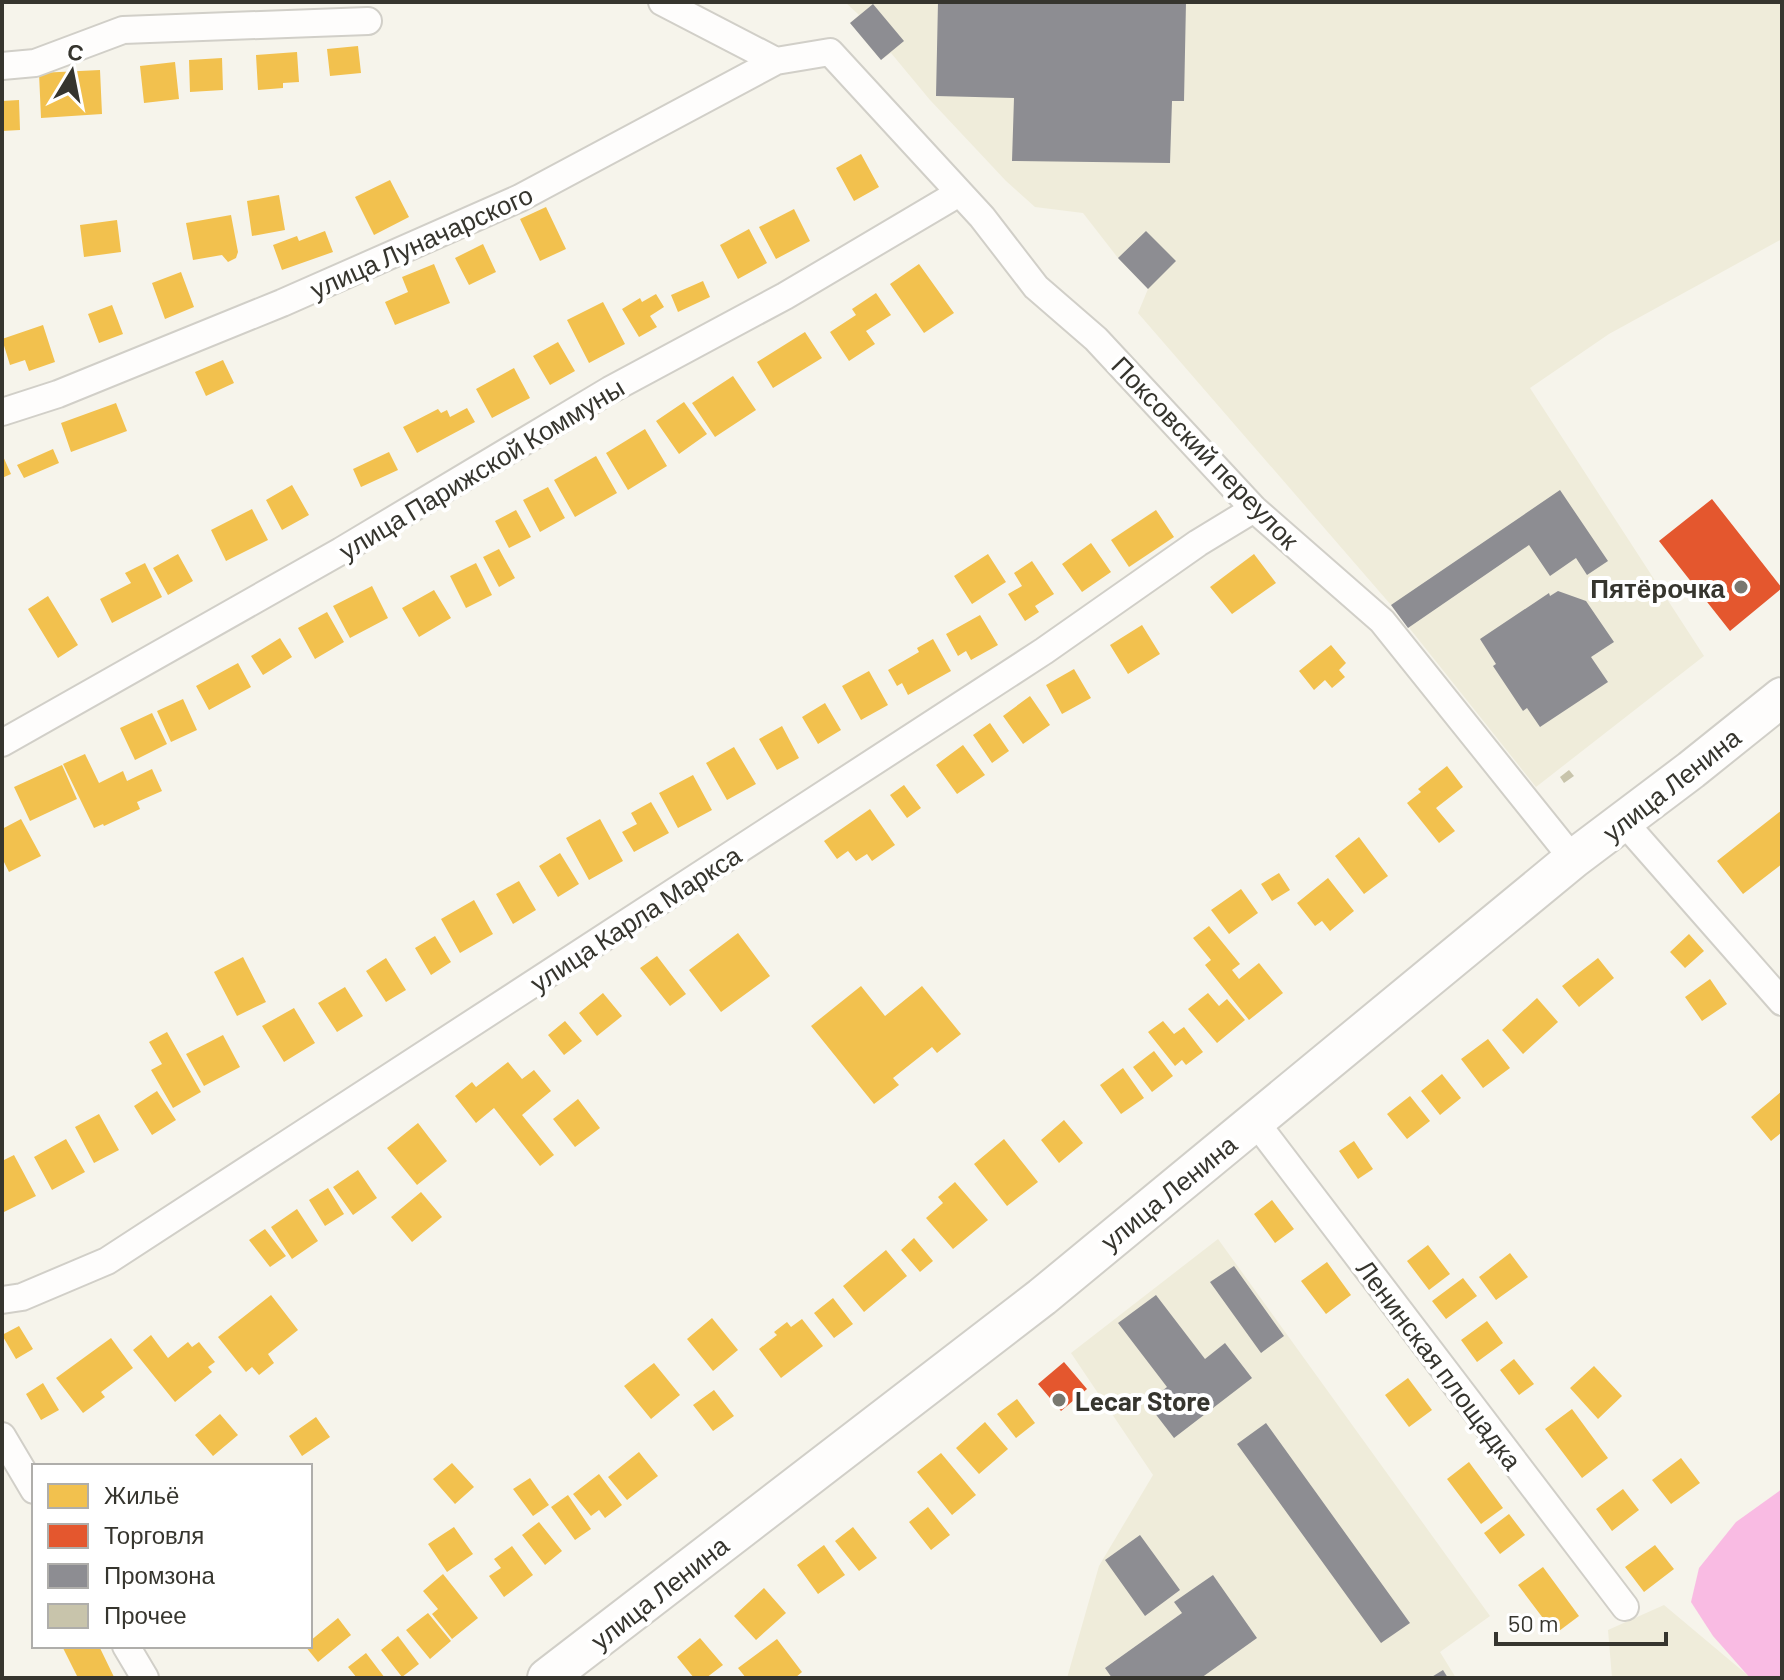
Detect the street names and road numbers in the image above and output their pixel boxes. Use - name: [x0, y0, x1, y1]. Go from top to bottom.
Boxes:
- street label: улица Луначарского: [305, 178, 537, 304]
- street label: Поксовский переулок: [1106, 349, 1306, 555]
- street label: улица Парижской Коммуны: [333, 371, 629, 565]
- street label: улица Ленина: [1596, 720, 1746, 847]
- street label: улица Карла Маркса: [524, 838, 746, 998]
- street label: улица Ленина: [1094, 1127, 1243, 1256]
- street label: Ленинская площадка: [1351, 1253, 1529, 1476]
- street label: улица Ленина: [584, 1528, 734, 1655]

